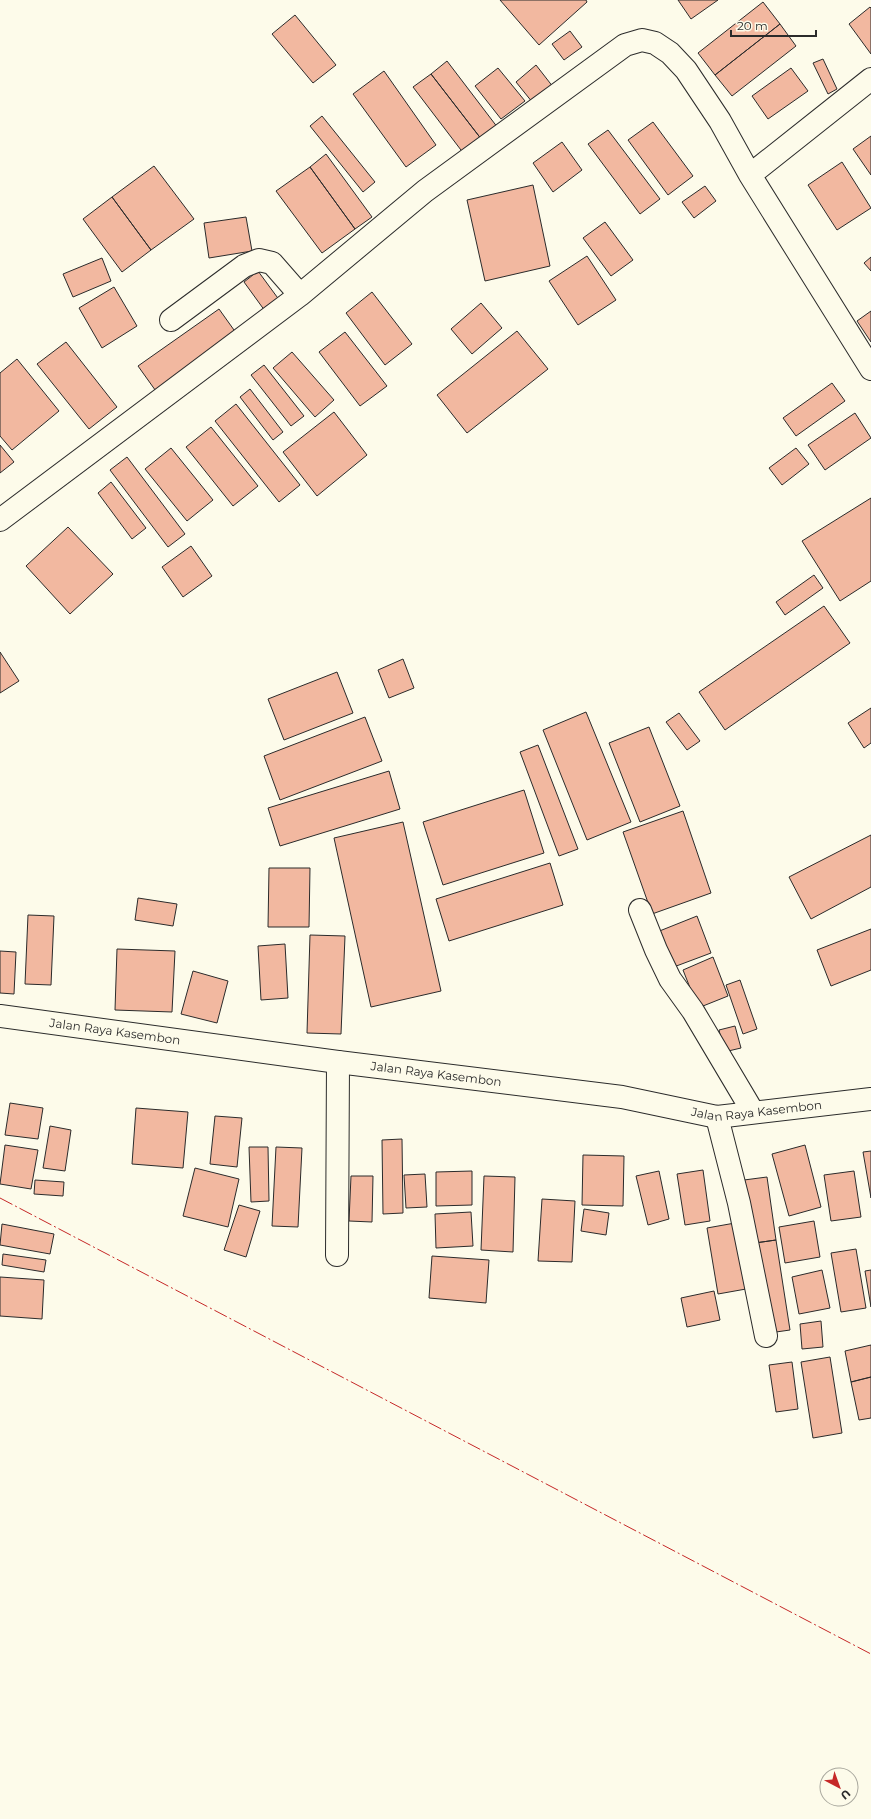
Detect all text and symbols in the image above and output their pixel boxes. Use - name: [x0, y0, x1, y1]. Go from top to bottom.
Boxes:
- scale bar: [731, 12, 816, 38]
- text: 20 m: [737, 18, 768, 33]
- street label: Jalan Raya Kasembon: [48, 1015, 181, 1047]
- street label: Jalan Raya Kasembon: [369, 1058, 503, 1089]
- street label: Jalan Raya Kasembon: [689, 1097, 823, 1124]
- north arrow: [819, 1767, 859, 1807]
- text: U: [838, 1786, 853, 1803]

